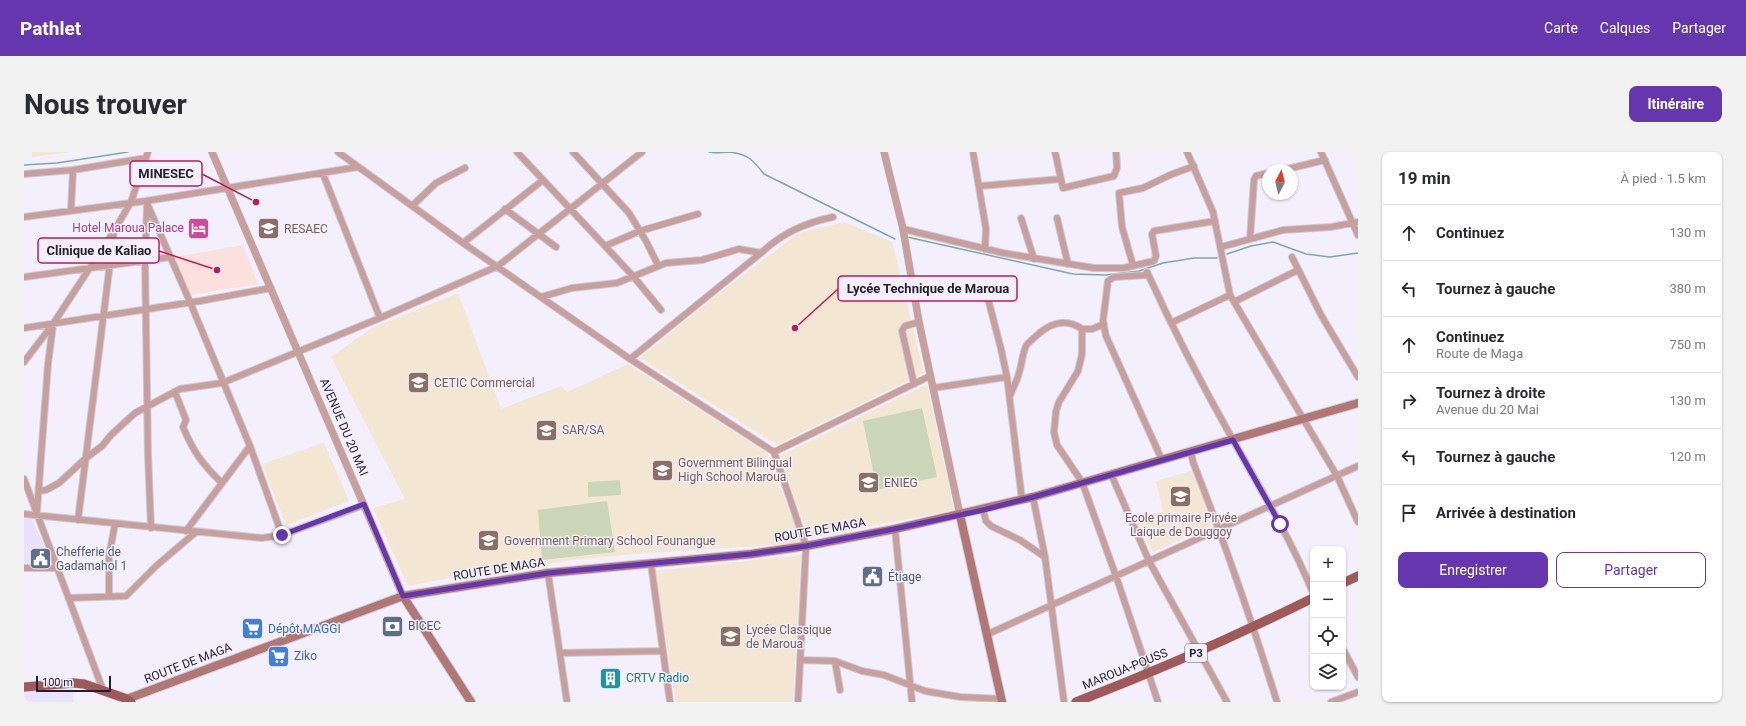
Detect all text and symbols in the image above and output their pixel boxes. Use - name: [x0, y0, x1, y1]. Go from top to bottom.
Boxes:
- text: Pathlet: [20, 17, 81, 40]
- text: Carte: [1544, 20, 1578, 36]
- text: Calques: [1600, 20, 1650, 36]
- text: Partager: [1672, 20, 1726, 36]
- button: Itinéraire: [1629, 86, 1722, 122]
- text: Nous trouver: [24, 88, 187, 121]
- callout: MINESEC: [130, 161, 202, 186]
- north arrow: [1262, 164, 1298, 200]
- text: MINESEC: [138, 166, 194, 181]
- text: 19 min: [1398, 168, 1451, 188]
- text: À pied · 1.5 km: [1621, 171, 1706, 186]
- hotel icon: Hotel Maroua Palace: [186, 215, 212, 241]
- school or university icon: RESAEC: [256, 216, 282, 242]
- place label: Hotel Maroua Palace: [72, 221, 184, 235]
- place label: RESAEC: [284, 222, 328, 236]
- icon: ahead: [1398, 222, 1420, 244]
- text: Continuez: [1436, 224, 1504, 242]
- text: 130 m: [1669, 225, 1706, 240]
- callout: Clinique de Kaliao: [38, 238, 159, 263]
- text: Clinique de Kaliao: [47, 243, 151, 258]
- callout: Lycée Technique de Maroua: [838, 276, 1017, 301]
- icon: left: [1398, 278, 1420, 300]
- text: Tournez à gauche: [1436, 280, 1555, 298]
- text: Lycée Technique de Maroua: [847, 281, 1009, 296]
- text: 380 m: [1669, 281, 1706, 296]
- text: Continuez: [1436, 328, 1504, 346]
- icon: ahead: [1398, 334, 1420, 356]
- text: 750 m: [1669, 337, 1706, 352]
- text: Route de Maga: [1436, 346, 1523, 361]
- school or university icon: CETIC Commercial: [405, 370, 431, 396]
- street label: AVENUE DU 20 MAI: [317, 376, 371, 478]
- place label: CETIC Commercial: [434, 376, 535, 390]
- text: Tournez à droite: [1436, 384, 1545, 402]
- icon: right: [1398, 390, 1420, 412]
- text: 130 m: [1669, 393, 1706, 408]
- text: Avenue du 20 Mai: [1436, 402, 1539, 417]
- school or university icon: SAR/SA: [533, 417, 559, 443]
- place label: SAR/SA: [562, 423, 604, 437]
- icon: left: [1398, 446, 1420, 468]
- text: Tournez à gauche: [1436, 448, 1555, 466]
- text: 120 m: [1669, 449, 1706, 464]
- place label: Government Bilingual High School Maroua: [678, 456, 792, 484]
- school or university icon: Government Bilingual High School Maroua: [649, 457, 675, 483]
- school or university icon: ENIEG: [856, 470, 882, 496]
- place label: ENIEG: [884, 476, 918, 490]
- school or university icon: Ecole primaire Pirvée Laique de Douggoy: [1168, 484, 1194, 510]
- icon: arrive: [1398, 502, 1420, 524]
- text: Arrivée à destination: [1436, 504, 1576, 522]
- place label: Ecole primaire Pirvée Laique de Douggoy: [1125, 511, 1237, 539]
- street label: ROUTE DE MAGA: [773, 515, 867, 545]
- route start: [1271, 515, 1289, 533]
- route end: [273, 526, 291, 544]
- school or university icon: Government Primary School Founangue: [475, 528, 501, 554]
- place label: Government Primary School Founangue: [504, 534, 716, 548]
- place label: Chefferie de Gadamahol 1: [56, 545, 127, 573]
- public building icon: Chefferie de Gadamahol 1: [27, 546, 53, 572]
- map controls: [1310, 546, 1346, 690]
- button: +: [1310, 546, 1346, 582]
- button: Enregistrer: [1398, 552, 1548, 588]
- button: Partager: [1556, 552, 1706, 588]
- street label: ROUTE DE MAGA: [452, 555, 546, 583]
- public building icon: Étiage: [860, 564, 886, 590]
- place label: Étiage: [888, 569, 921, 584]
- button: −: [1310, 582, 1346, 618]
- bank icon: BICEC: [379, 613, 405, 639]
- supermarket icon: Dépôt MAGGI: [239, 616, 265, 642]
- button: locate: [1310, 618, 1346, 654]
- place label: BICEC: [408, 619, 441, 633]
- place label: Dépôt MAGGI: [268, 622, 341, 636]
- place label: Lycée Classique de Maroua: [746, 623, 832, 651]
- school or university icon: Lycée Classique de Maroua: [718, 624, 744, 650]
- street label: ROUTE DE MAGA: [142, 640, 234, 686]
- supermarket icon: Ziko: [266, 643, 292, 669]
- road number: P3: [1185, 644, 1207, 662]
- street label: MAROUA-POUSS: [1080, 646, 1170, 692]
- place label: Ziko: [294, 649, 317, 663]
- button: layers: [1310, 654, 1346, 690]
- building icon: CRTV Radio: [597, 665, 623, 691]
- place label: CRTV Radio: [626, 671, 689, 685]
- scale bar: [36, 674, 111, 693]
- text: 100 m: [42, 676, 73, 689]

